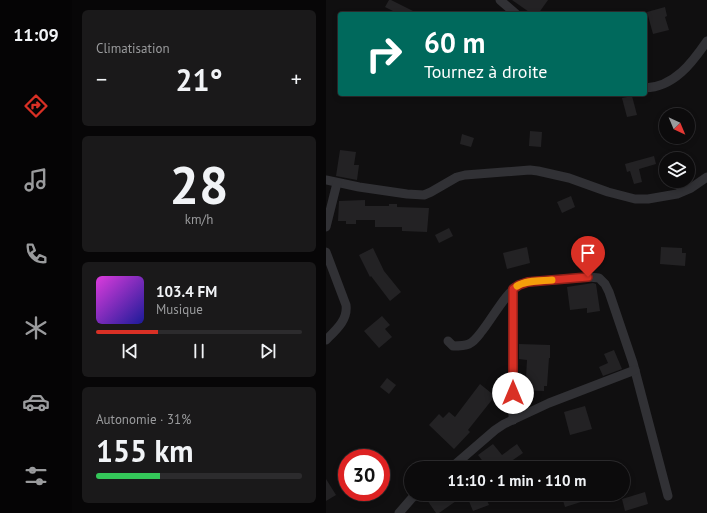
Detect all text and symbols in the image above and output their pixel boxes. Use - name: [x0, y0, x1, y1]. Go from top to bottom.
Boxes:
- text: 11:09: [13, 23, 59, 46]
- text: 60 m: [424, 24, 485, 61]
- icon: right: [358, 28, 410, 80]
- text: Climatisation: [96, 40, 170, 57]
- text: 21°: [175, 60, 223, 99]
- text: Tournez à droite: [424, 60, 547, 83]
- text: −: [96, 65, 107, 93]
- text: +: [291, 65, 302, 93]
- icon: directions: [22, 92, 50, 120]
- north arrow: [659, 108, 695, 144]
- map controls: [659, 108, 695, 188]
- text: 28: [170, 151, 228, 218]
- button: layers: [659, 152, 695, 188]
- icon: music: [22, 166, 50, 194]
- text: km/h: [185, 211, 213, 228]
- pin: [571, 236, 605, 277]
- icon: phone: [22, 240, 50, 268]
- icon: arrive: [577, 242, 599, 264]
- text: 103.4 FM: [156, 282, 217, 301]
- text: Musique: [156, 301, 203, 318]
- icon: climate: [22, 314, 50, 342]
- icon: previous: [119, 340, 141, 362]
- icon: pause: [188, 340, 210, 362]
- icon: next: [257, 340, 279, 362]
- position arrow: [492, 372, 534, 414]
- icon: car: [22, 388, 50, 416]
- text: Autonomie · 31%: [96, 411, 191, 428]
- text: 155 km: [96, 431, 194, 470]
- speed limit sign: 30: [338, 449, 390, 501]
- icon: filters: [22, 462, 50, 490]
- text: 11:10 · 1 min · 110 m: [448, 471, 586, 490]

